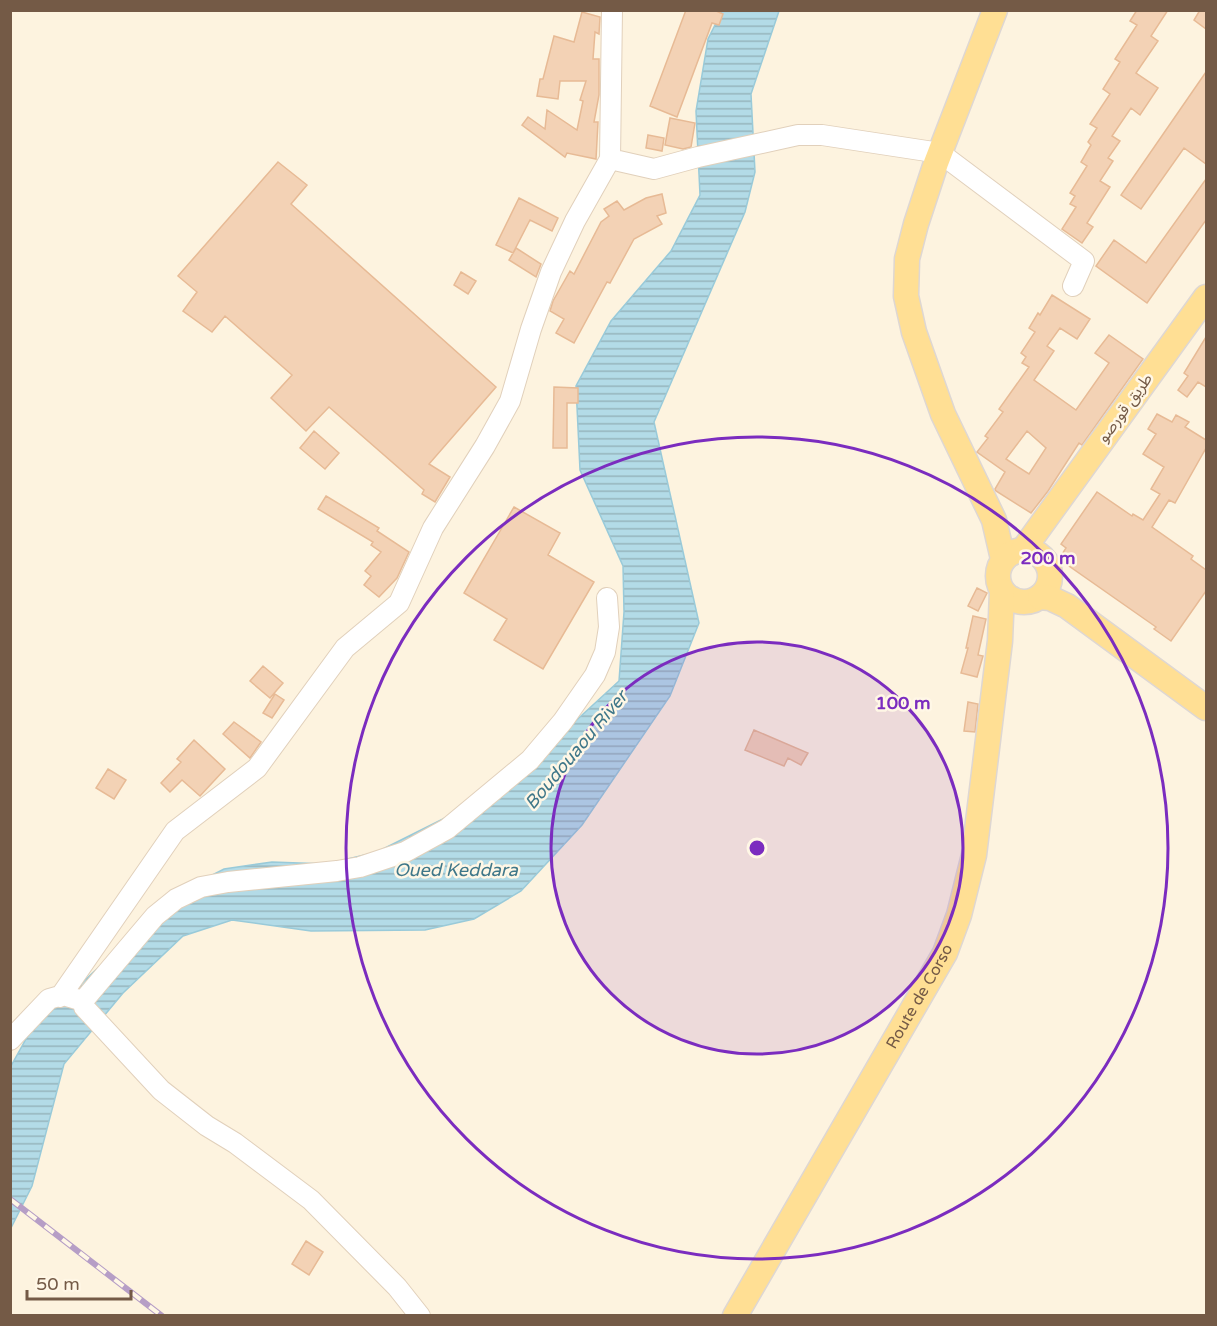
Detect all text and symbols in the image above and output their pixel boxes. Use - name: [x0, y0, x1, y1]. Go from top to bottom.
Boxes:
- street label: طريق قورصو: [1093, 369, 1157, 447]
- text: 200 m: [1020, 547, 1076, 569]
- water label: Boudouaou River: [520, 685, 633, 814]
- text: 100 m: [875, 692, 931, 714]
- centre of rings: [747, 838, 767, 858]
- water label: Oued Keddara: [394, 859, 519, 881]
- street label: Route de Corso: [882, 942, 957, 1053]
- scale bar: [27, 1263, 130, 1301]
- text: 50 m: [36, 1273, 80, 1295]

